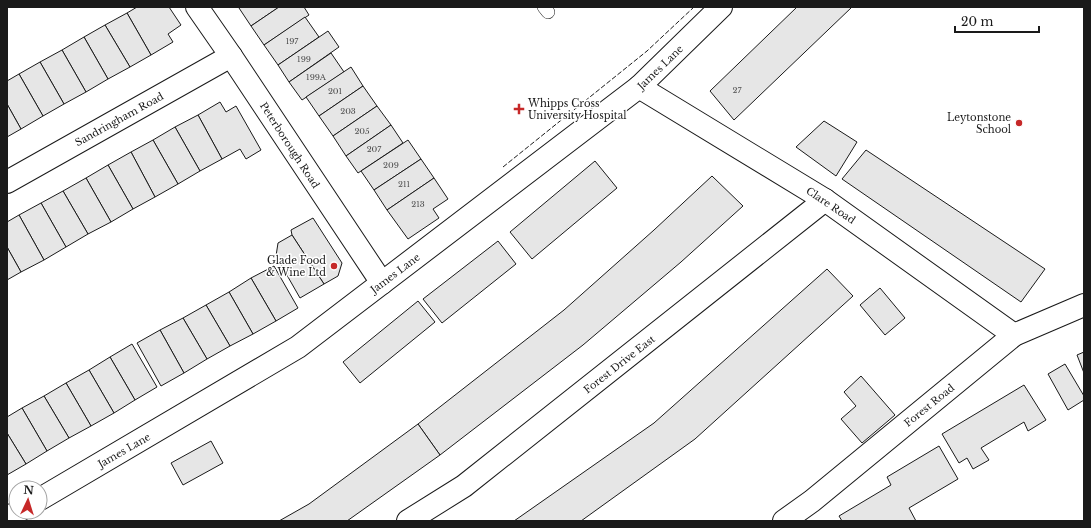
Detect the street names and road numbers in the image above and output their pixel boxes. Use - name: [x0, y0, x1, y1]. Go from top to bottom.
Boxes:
- street label: James Lane: [633, 42, 686, 94]
- street label: Sandringham Road: [73, 90, 166, 149]
- street label: Peterborough Road: [257, 100, 322, 191]
- street label: Clare Road: [804, 184, 858, 227]
- street label: James Lane: [366, 250, 423, 297]
- street label: Forest Drive East: [581, 332, 658, 396]
- street label: Forest Road: [902, 381, 957, 430]
- street label: James Lane: [94, 430, 153, 472]

